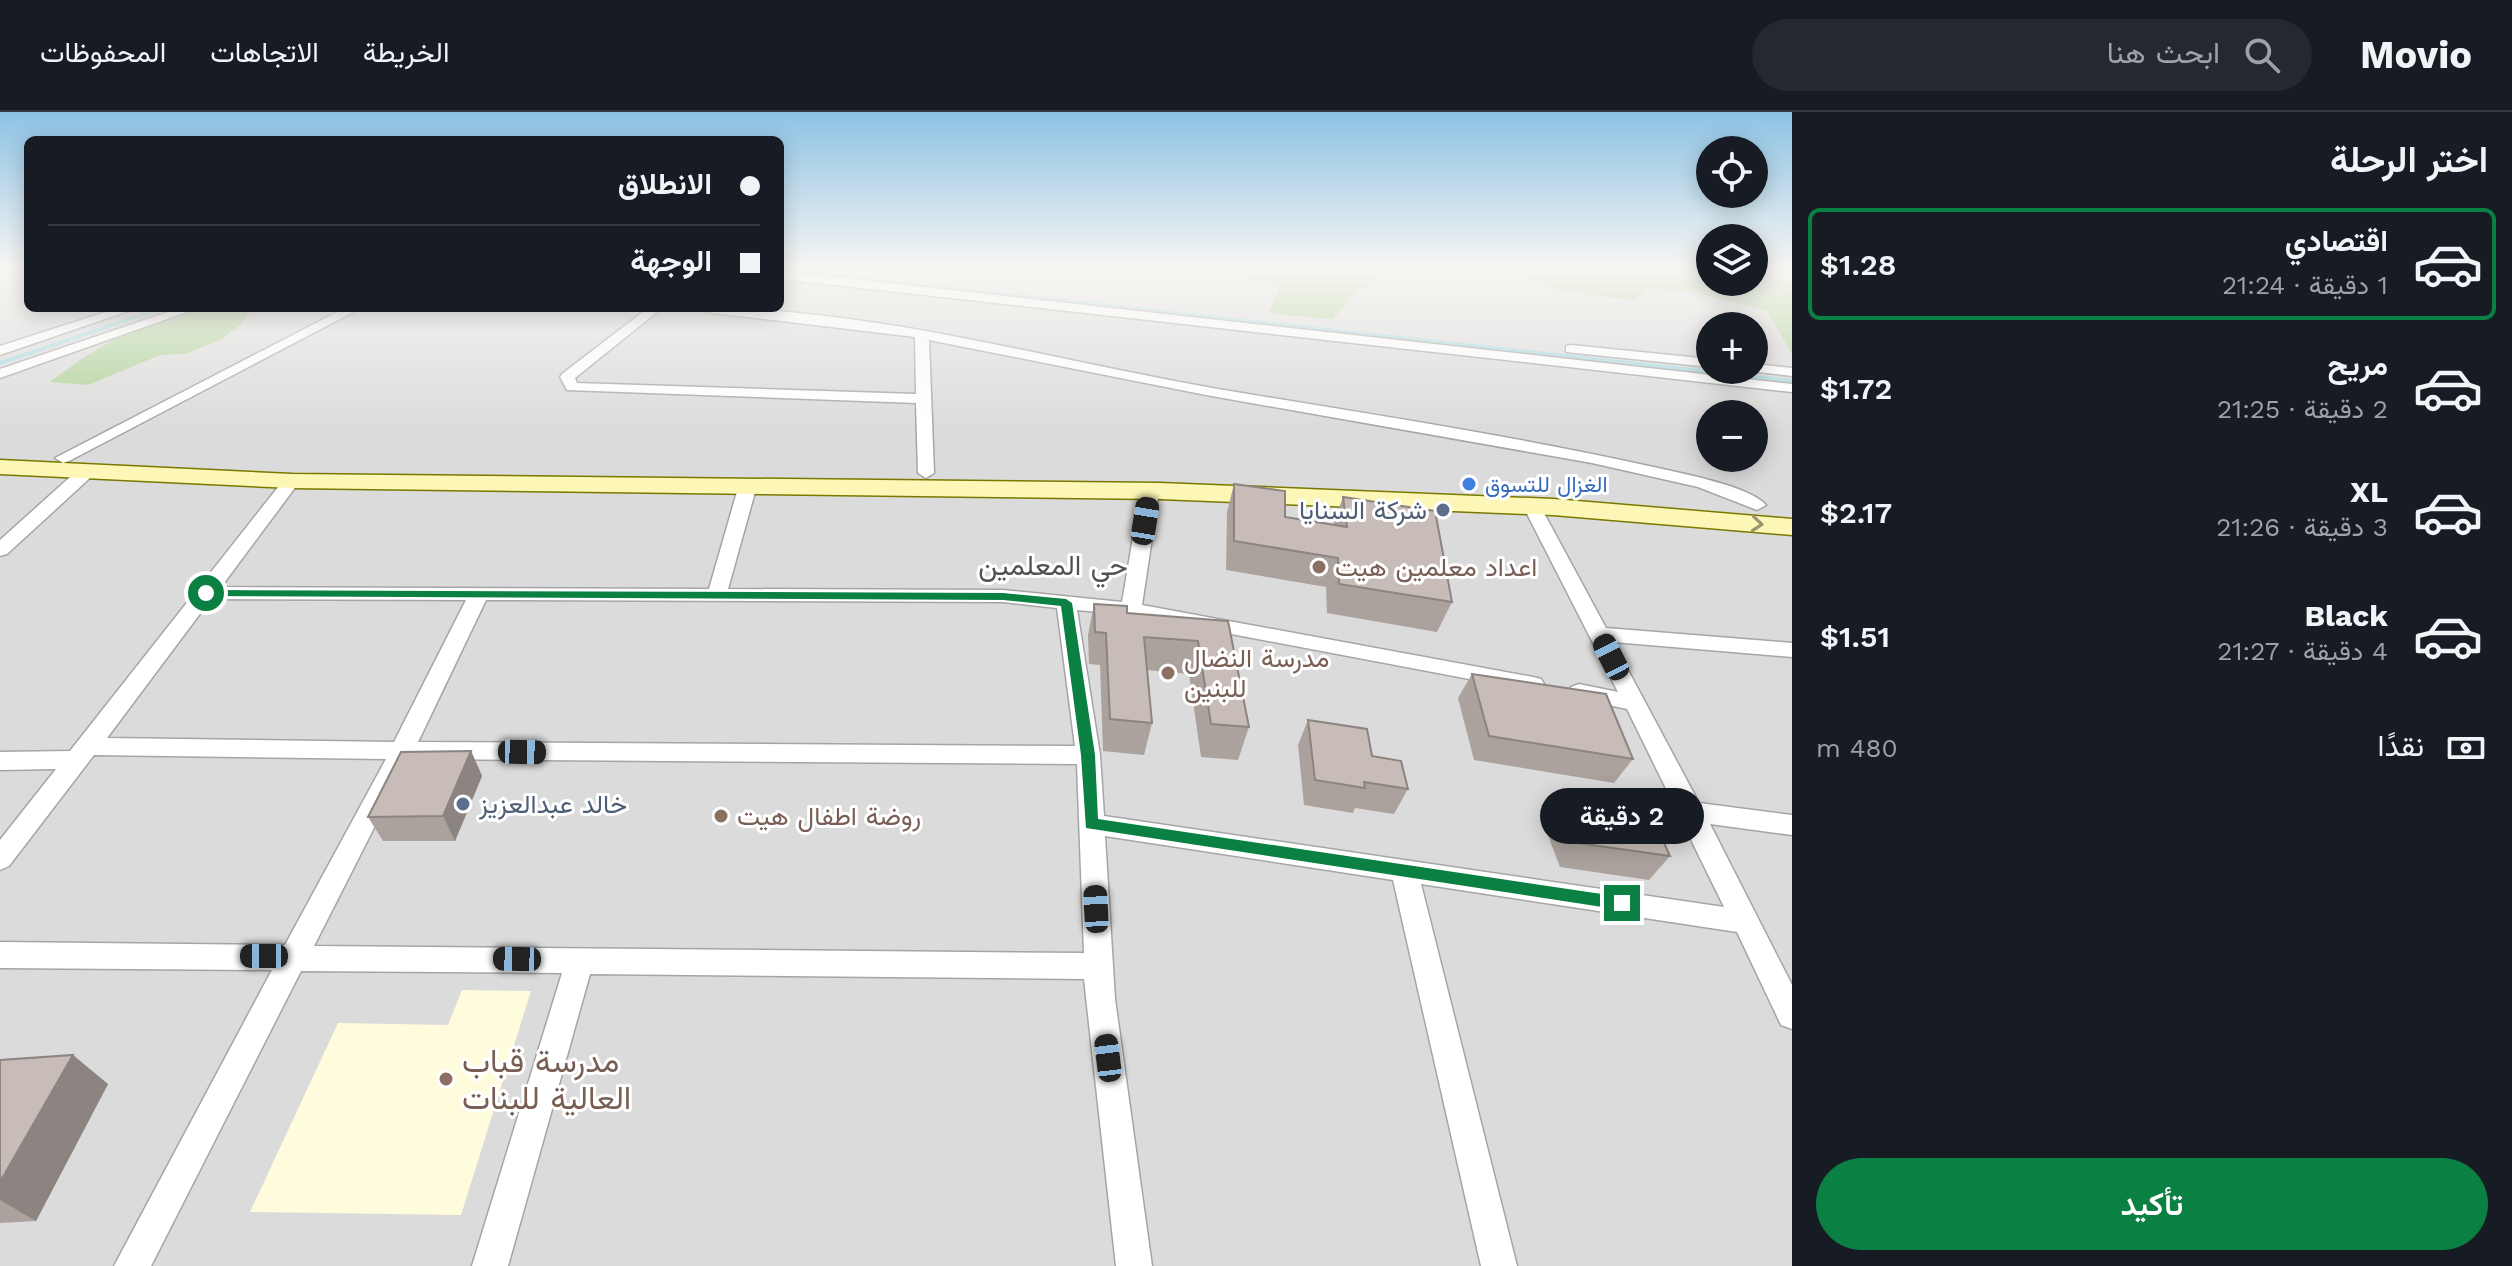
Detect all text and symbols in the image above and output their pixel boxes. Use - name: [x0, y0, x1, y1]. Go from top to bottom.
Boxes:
- search box: [1752, 19, 2312, 91]
- icon: search: [2240, 33, 2284, 77]
- text: Movio: [2360, 33, 2472, 77]
- text: ابحث هنا: [2107, 35, 2220, 70]
- text: المحفوظات: [40, 36, 166, 69]
- text: الاتجاهات: [210, 36, 319, 69]
- text: الخريطة: [363, 36, 449, 69]
- map controls: [1696, 136, 1768, 472]
- button: locate: [1696, 136, 1768, 208]
- text: اختر الرحلة: [2330, 139, 2488, 181]
- text: الانطلاق: [618, 166, 712, 201]
- text: اقتصادي: [2285, 223, 2388, 258]
- button: layers: [1696, 224, 1768, 296]
- icon: car: [2412, 228, 2484, 300]
- text: الوجهة: [630, 243, 712, 278]
- text: $1.28: [1820, 247, 1896, 282]
- text: 1 دقيقة · 21:24: [2222, 270, 2388, 300]
- button: +: [1696, 312, 1768, 384]
- text: مريح: [2328, 347, 2388, 382]
- icon: car: [2412, 352, 2484, 424]
- text: $1.72: [1820, 371, 1892, 406]
- text: 2 دقيقة · 21:25: [2217, 394, 2388, 424]
- button: −: [1696, 400, 1768, 472]
- place label: الغزال للتسوق: [1485, 472, 1608, 498]
- text: XL: [2350, 474, 2388, 509]
- marker: الغزال للتسوق: [1460, 475, 1478, 493]
- icon: car: [2412, 476, 2484, 548]
- car: [1129, 495, 1161, 547]
- place label: شركة السنايا: [1299, 495, 1427, 526]
- text: $2.17: [1820, 495, 1892, 530]
- marker: شركة السنايا: [1434, 501, 1452, 519]
- text: 3 دقيقة · 21:26: [2216, 512, 2388, 542]
- one-way arrow: [1751, 515, 1764, 532]
- district label: حي المعلمين: [978, 549, 1128, 588]
- place label: اعداد معلمين هيت: [1335, 552, 1537, 583]
- marker: اعداد معلمين هيت: [1310, 558, 1328, 576]
- route start: [188, 575, 224, 611]
- text: Black: [2305, 598, 2388, 633]
- icon: car: [2412, 600, 2484, 672]
- text: $1.51: [1820, 619, 1890, 654]
- car: [1589, 630, 1633, 684]
- text: 4 دقيقة · 21:27: [2217, 636, 2388, 666]
- place label: مدرسة النضال للبنين: [1184, 643, 1329, 704]
- marker: مدرسة النضال للبنين: [1159, 664, 1177, 682]
- icon: cash: [2444, 726, 2488, 770]
- text: نقدًا: [2378, 728, 2424, 763]
- text: 480 m: [1816, 733, 1898, 763]
- car: [498, 740, 546, 764]
- callout: 2 دقيقة: [1540, 787, 1704, 843]
- place label: خالد عبدالعزيز: [478, 789, 627, 820]
- marker: خالد عبدالعزيز: [454, 795, 472, 813]
- place label: روضة اطفال هيت: [737, 801, 921, 832]
- text: 2 دقيقة: [1580, 801, 1664, 831]
- marker: روضة اطفال هيت: [712, 807, 730, 825]
- car: [1083, 884, 1109, 934]
- route end: [1604, 885, 1640, 921]
- car: [240, 944, 288, 968]
- car: [493, 947, 541, 971]
- car: [1093, 1033, 1123, 1083]
- place label: مدرسة قباب العالية للبنات: [462, 1042, 631, 1117]
- marker: مدرسة قباب العالية للبنات: [437, 1070, 455, 1088]
- button: تأكيد: [1816, 1158, 2488, 1250]

